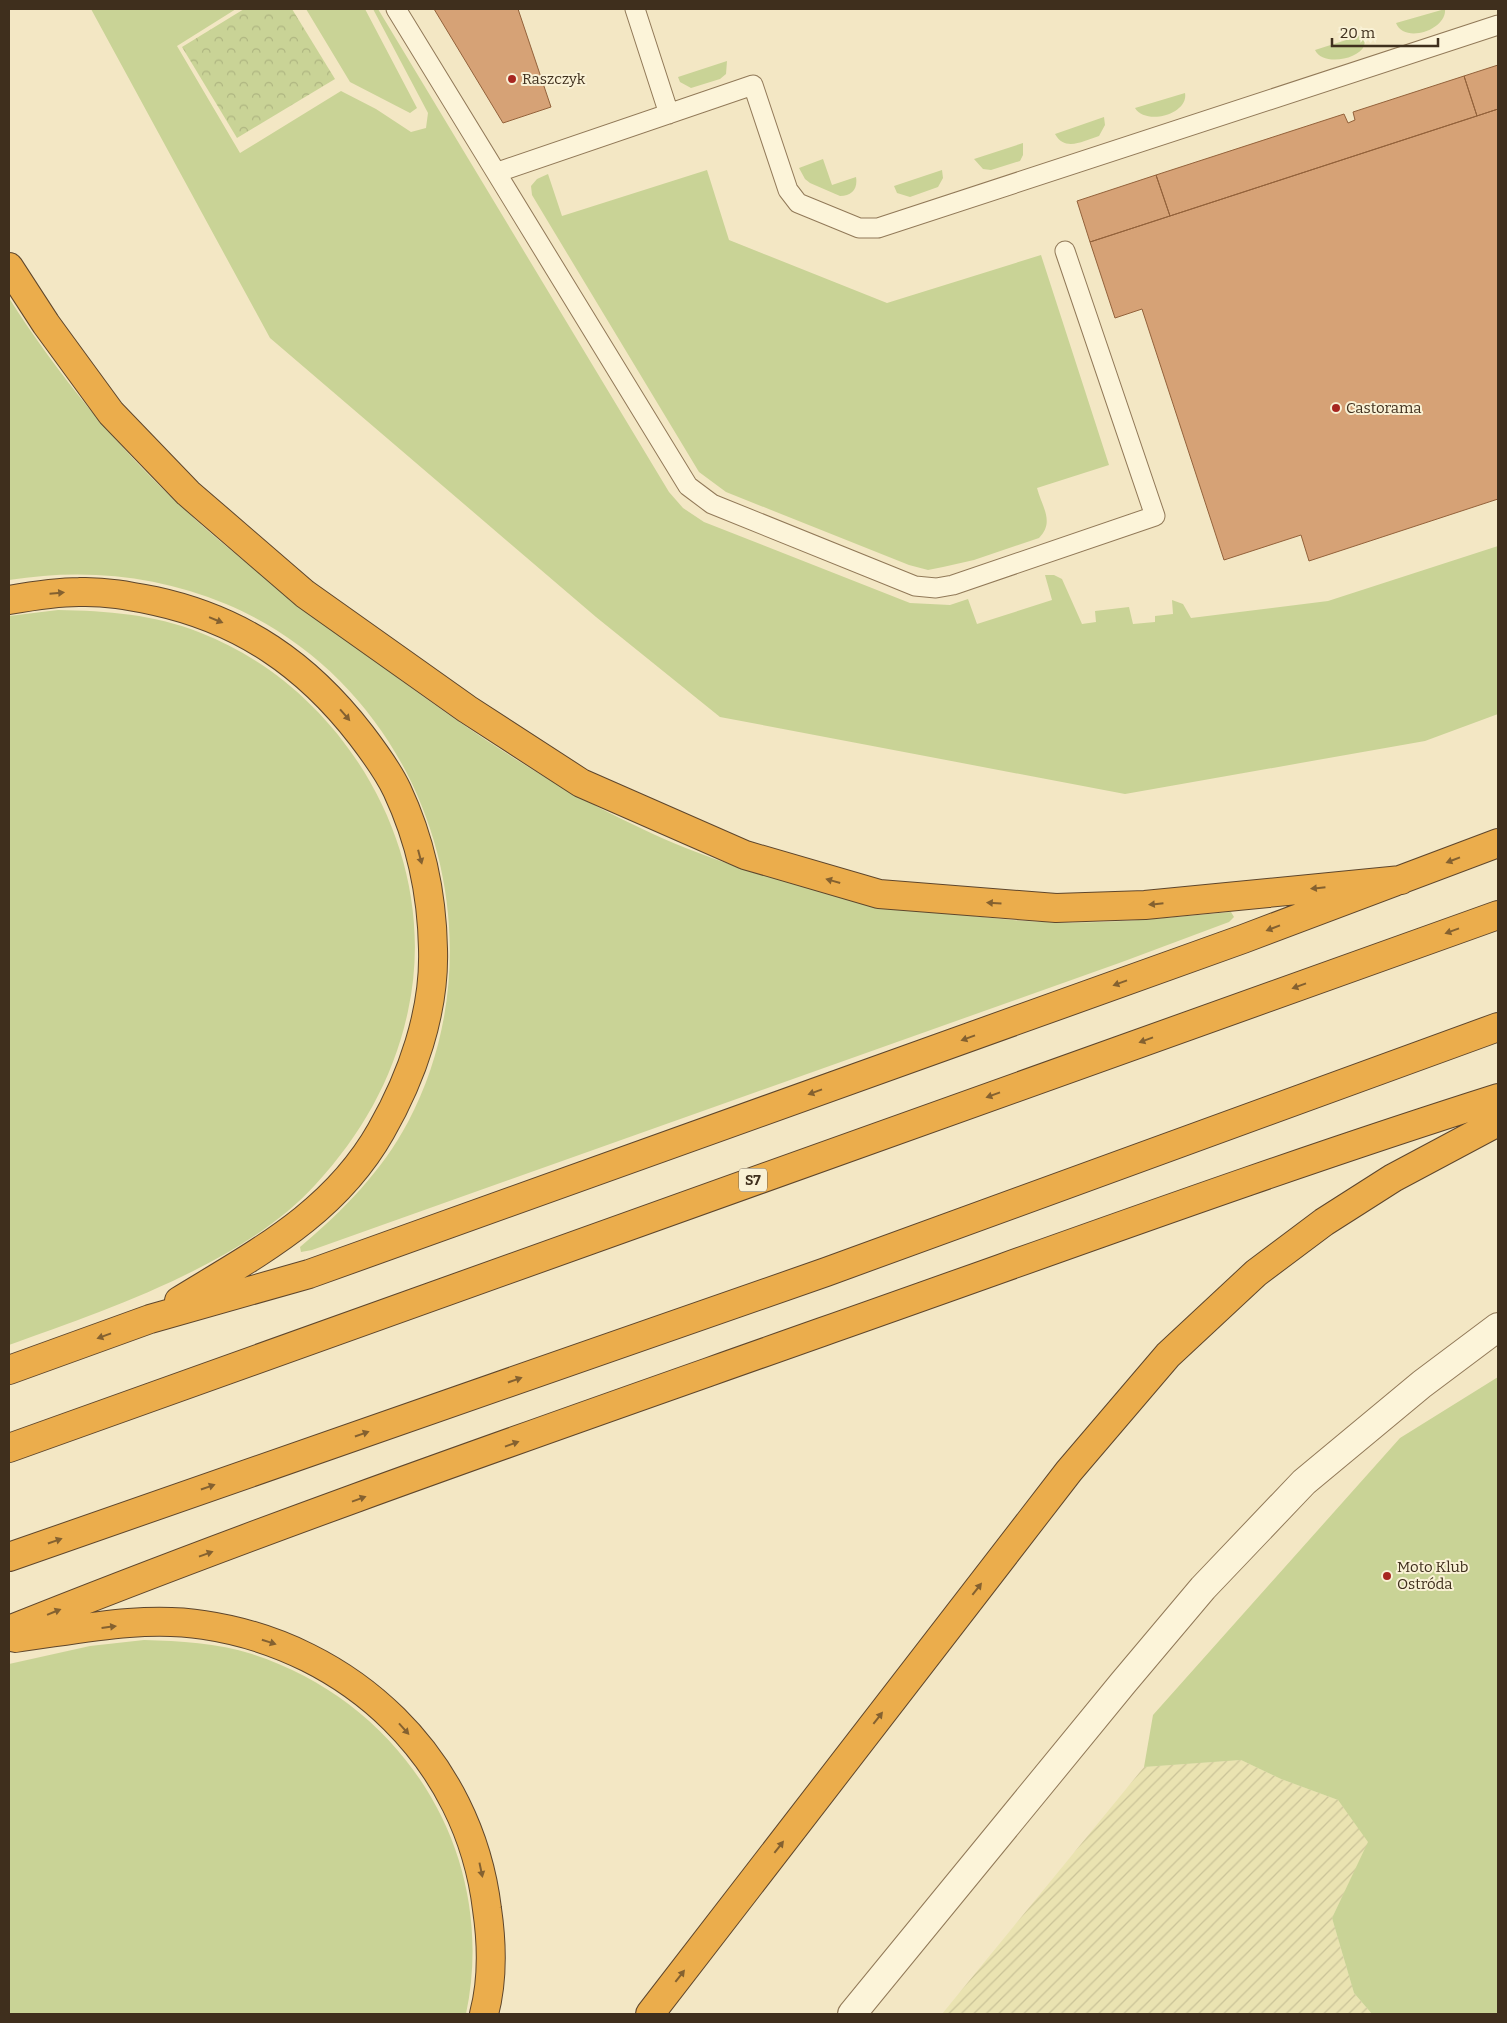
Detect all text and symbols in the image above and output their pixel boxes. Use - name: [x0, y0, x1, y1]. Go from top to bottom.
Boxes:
- scale bar: [1332, 15, 1438, 47]
- text: 20 m: [1340, 24, 1376, 42]
- place label: Raszczyk: [522, 70, 586, 88]
- marker: Raszczyk: [506, 73, 518, 85]
- place label: Castorama: [1346, 399, 1421, 417]
- marker: Castorama: [1330, 402, 1342, 414]
- one-way arrow: [49, 589, 65, 597]
- one-way arrow: [209, 616, 223, 624]
- one-way arrow: [339, 709, 351, 721]
- one-way arrow: [416, 850, 424, 865]
- one-way arrow: [1445, 857, 1460, 864]
- one-way arrow: [826, 877, 841, 885]
- one-way arrow: [1309, 884, 1325, 892]
- one-way arrow: [985, 899, 1001, 907]
- one-way arrow: [1148, 900, 1164, 908]
- one-way arrow: [1265, 924, 1280, 932]
- one-way arrow: [1445, 928, 1460, 935]
- one-way arrow: [1113, 980, 1128, 987]
- one-way arrow: [1292, 983, 1307, 990]
- one-way arrow: [960, 1035, 975, 1042]
- one-way arrow: [1138, 1036, 1153, 1044]
- one-way arrow: [807, 1089, 822, 1097]
- one-way arrow: [985, 1091, 1000, 1099]
- road number: S7: [739, 1168, 767, 1192]
- one-way arrow: [96, 1332, 111, 1340]
- one-way arrow: [508, 1376, 523, 1384]
- one-way arrow: [354, 1430, 369, 1437]
- one-way arrow: [504, 1440, 519, 1447]
- one-way arrow: [201, 1483, 216, 1491]
- one-way arrow: [352, 1495, 367, 1503]
- one-way arrow: [48, 1537, 63, 1545]
- one-way arrow: [199, 1550, 214, 1558]
- place label: Moto Klub Ostróda: [1397, 1558, 1469, 1593]
- marker: Moto Klub Ostróda: [1381, 1570, 1393, 1582]
- one-way arrow: [972, 1583, 983, 1596]
- one-way arrow: [47, 1607, 61, 1615]
- one-way arrow: [102, 1622, 118, 1630]
- one-way arrow: [262, 1638, 277, 1646]
- one-way arrow: [873, 1711, 883, 1725]
- one-way arrow: [398, 1723, 410, 1735]
- one-way arrow: [774, 1840, 784, 1854]
- one-way arrow: [477, 1863, 485, 1878]
- one-way arrow: [674, 1970, 685, 1983]

